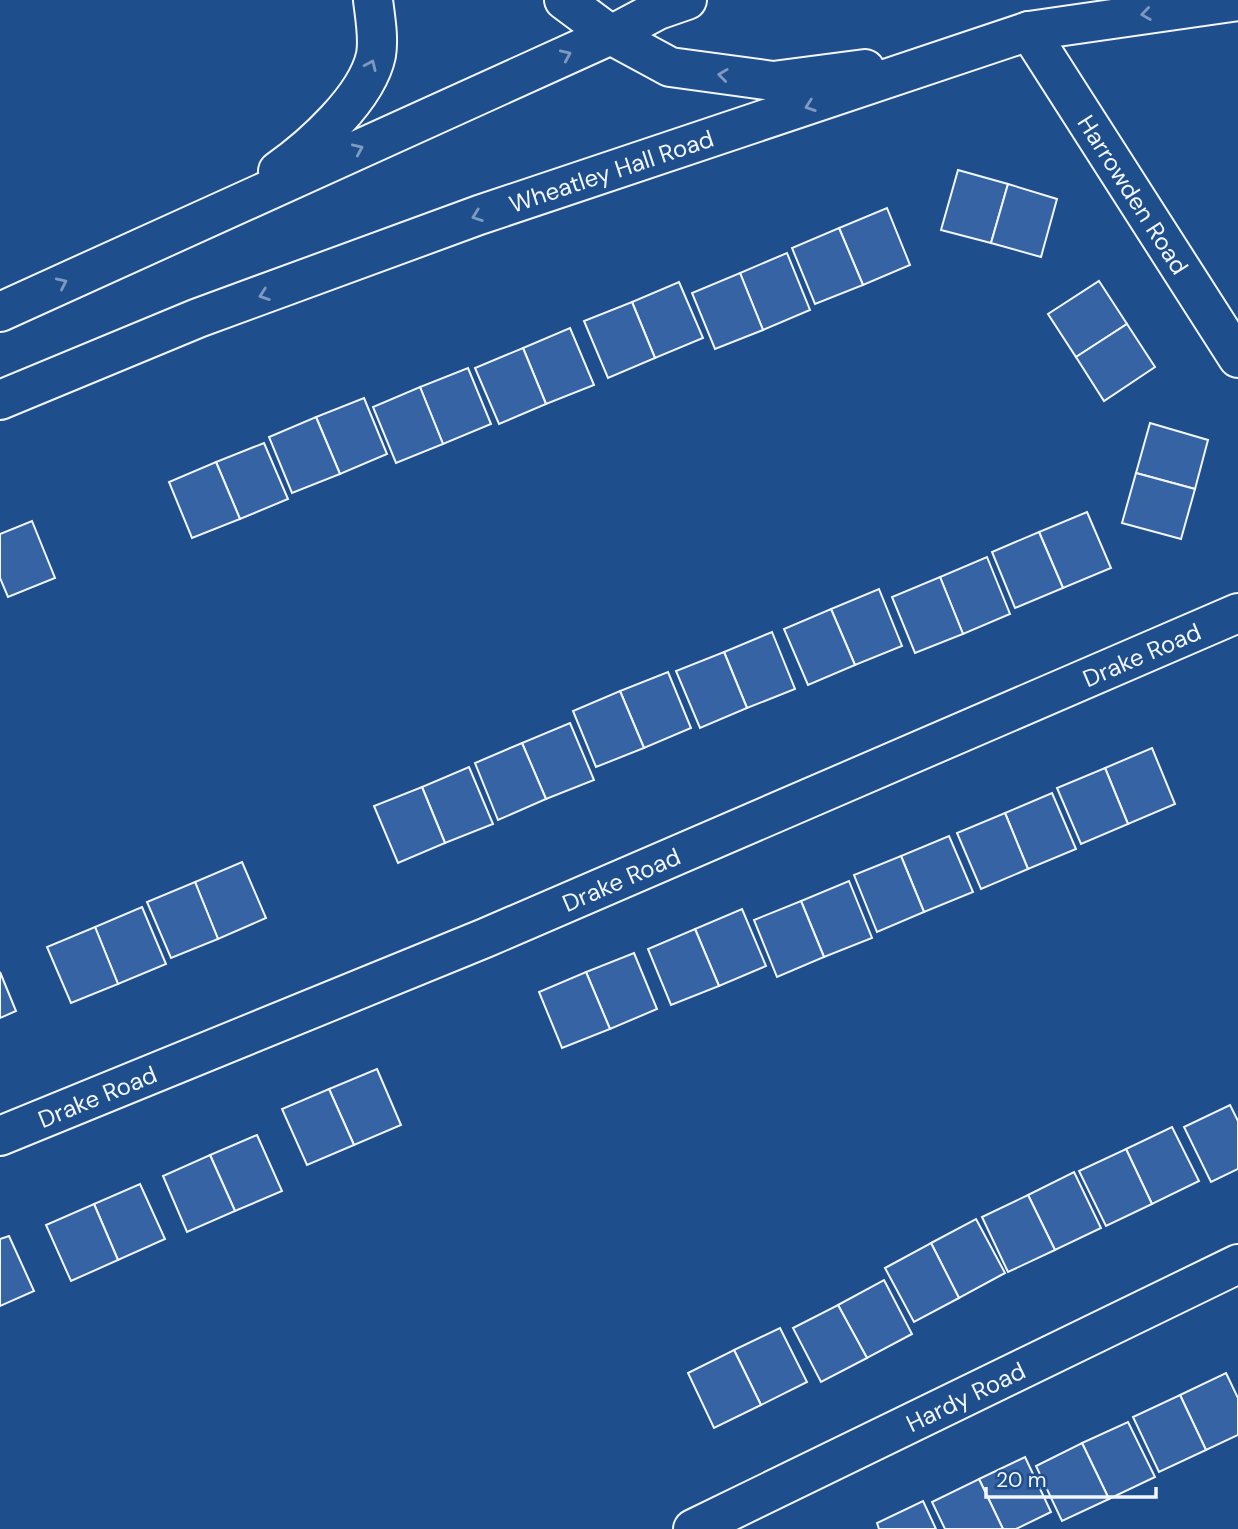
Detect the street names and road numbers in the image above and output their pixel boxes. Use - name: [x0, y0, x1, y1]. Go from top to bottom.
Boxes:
- street label: Harrowden Road: [1071, 109, 1196, 280]
- street label: Wheatley Hall Road: [505, 122, 717, 219]
- street label: Drake Road: [1078, 615, 1205, 694]
- street label: Drake Road: [557, 840, 685, 918]
- street label: Drake Road: [33, 1058, 161, 1134]
- street label: Hardy Road: [901, 1354, 1030, 1439]

